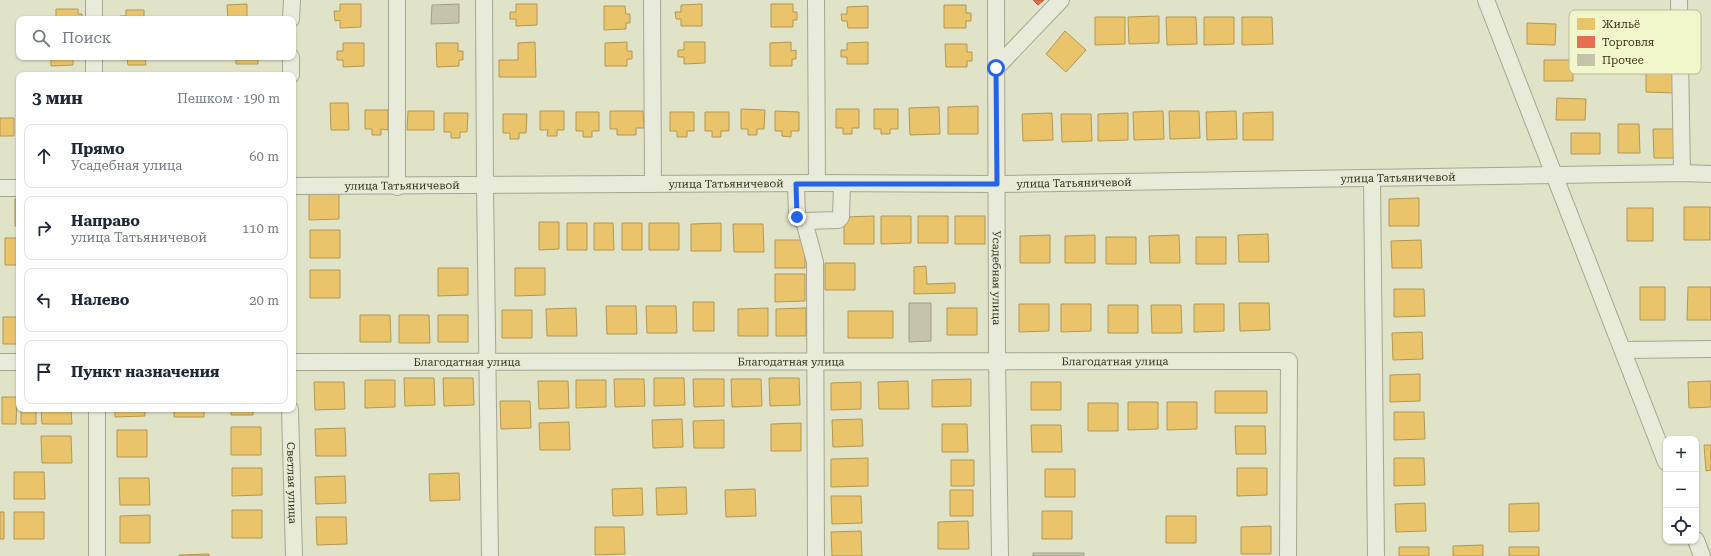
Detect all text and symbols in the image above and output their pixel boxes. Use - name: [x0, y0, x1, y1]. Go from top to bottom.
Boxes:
- legend: [1569, 10, 1701, 74]
- search box: [16, 16, 296, 60]
- text: Жильё: [1602, 18, 1640, 31]
- icon: search: [30, 27, 52, 49]
- text: Поиск: [62, 29, 111, 47]
- text: Торговля: [1602, 36, 1654, 49]
- text: Прочее: [1602, 54, 1644, 67]
- route start: [987, 59, 1005, 77]
- text: 3 мин: [32, 88, 83, 108]
- text: Пешком · 190 m: [177, 91, 280, 106]
- text: Прямо: [71, 140, 125, 158]
- icon: ahead: [33, 145, 55, 167]
- text: 60 m: [249, 149, 279, 164]
- text: Усадебная улица: [71, 158, 182, 173]
- street label: улица Татьяничевой: [1340, 170, 1456, 185]
- street label: улица Татьяничевой: [1016, 175, 1132, 190]
- street label: улица Татьяничевой: [668, 177, 784, 190]
- street label: улица Татьяничевой: [344, 179, 460, 192]
- route end: [788, 208, 806, 226]
- text: Направо: [71, 212, 140, 230]
- icon: right: [33, 217, 55, 239]
- text: 110 m: [242, 221, 279, 236]
- text: улица Татьяничевой: [71, 230, 207, 245]
- street label: Усадебная улица: [990, 231, 1003, 325]
- icon: left: [33, 289, 55, 311]
- text: Налево: [71, 291, 130, 309]
- text: 20 m: [249, 293, 279, 308]
- street label: Благодатная улица: [413, 355, 521, 368]
- street label: Благодатная улица: [737, 355, 845, 368]
- street label: Благодатная улица: [1061, 355, 1169, 368]
- icon: arrive: [33, 361, 55, 383]
- text: Пункт назначения: [71, 363, 219, 381]
- map controls: [1663, 436, 1699, 544]
- button: +: [1663, 436, 1699, 472]
- street label: Светлая улица: [284, 442, 300, 524]
- button: −: [1663, 472, 1699, 508]
- button: locate: [1663, 508, 1699, 544]

